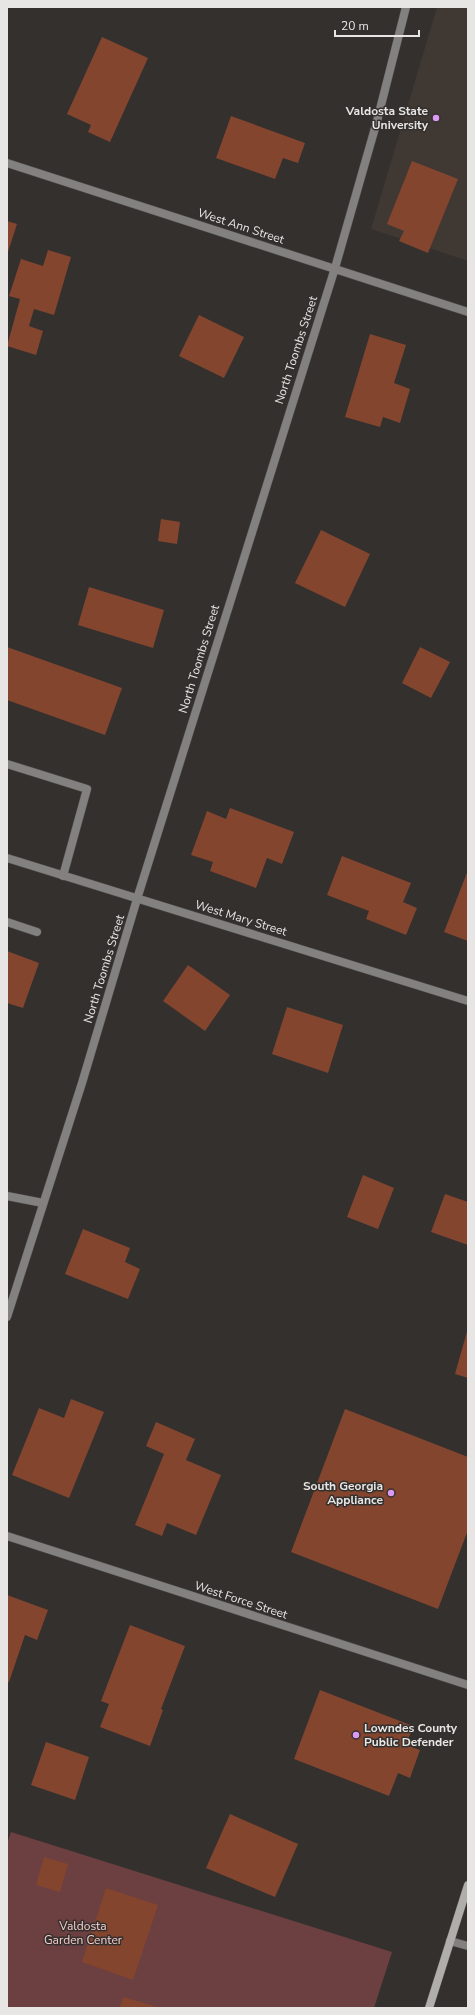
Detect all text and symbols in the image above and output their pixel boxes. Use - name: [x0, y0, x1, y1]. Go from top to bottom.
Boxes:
- scale bar: [335, 12, 419, 38]
- text: 20 m: [341, 18, 369, 34]
- place label: Valdosta State University: [345, 103, 429, 133]
- marker: Valdosta State University: [431, 113, 441, 123]
- street label: West Ann Street: [196, 204, 287, 248]
- street label: North Toombs Street: [271, 293, 321, 406]
- street label: North Toombs Street: [175, 602, 223, 715]
- street label: West Mary Street: [193, 896, 290, 940]
- street label: North Toombs Street: [80, 912, 128, 1025]
- place label: South Georgia Appliance: [303, 1478, 383, 1508]
- marker: South Georgia Appliance: [386, 1488, 396, 1498]
- street label: West Force Street: [193, 1577, 290, 1623]
- place label: Lowndes County Public Defender: [364, 1720, 458, 1750]
- marker: Lowndes County Public Defender: [351, 1730, 361, 1740]
- park label: Valdosta Garden Center: [44, 1918, 123, 1948]

